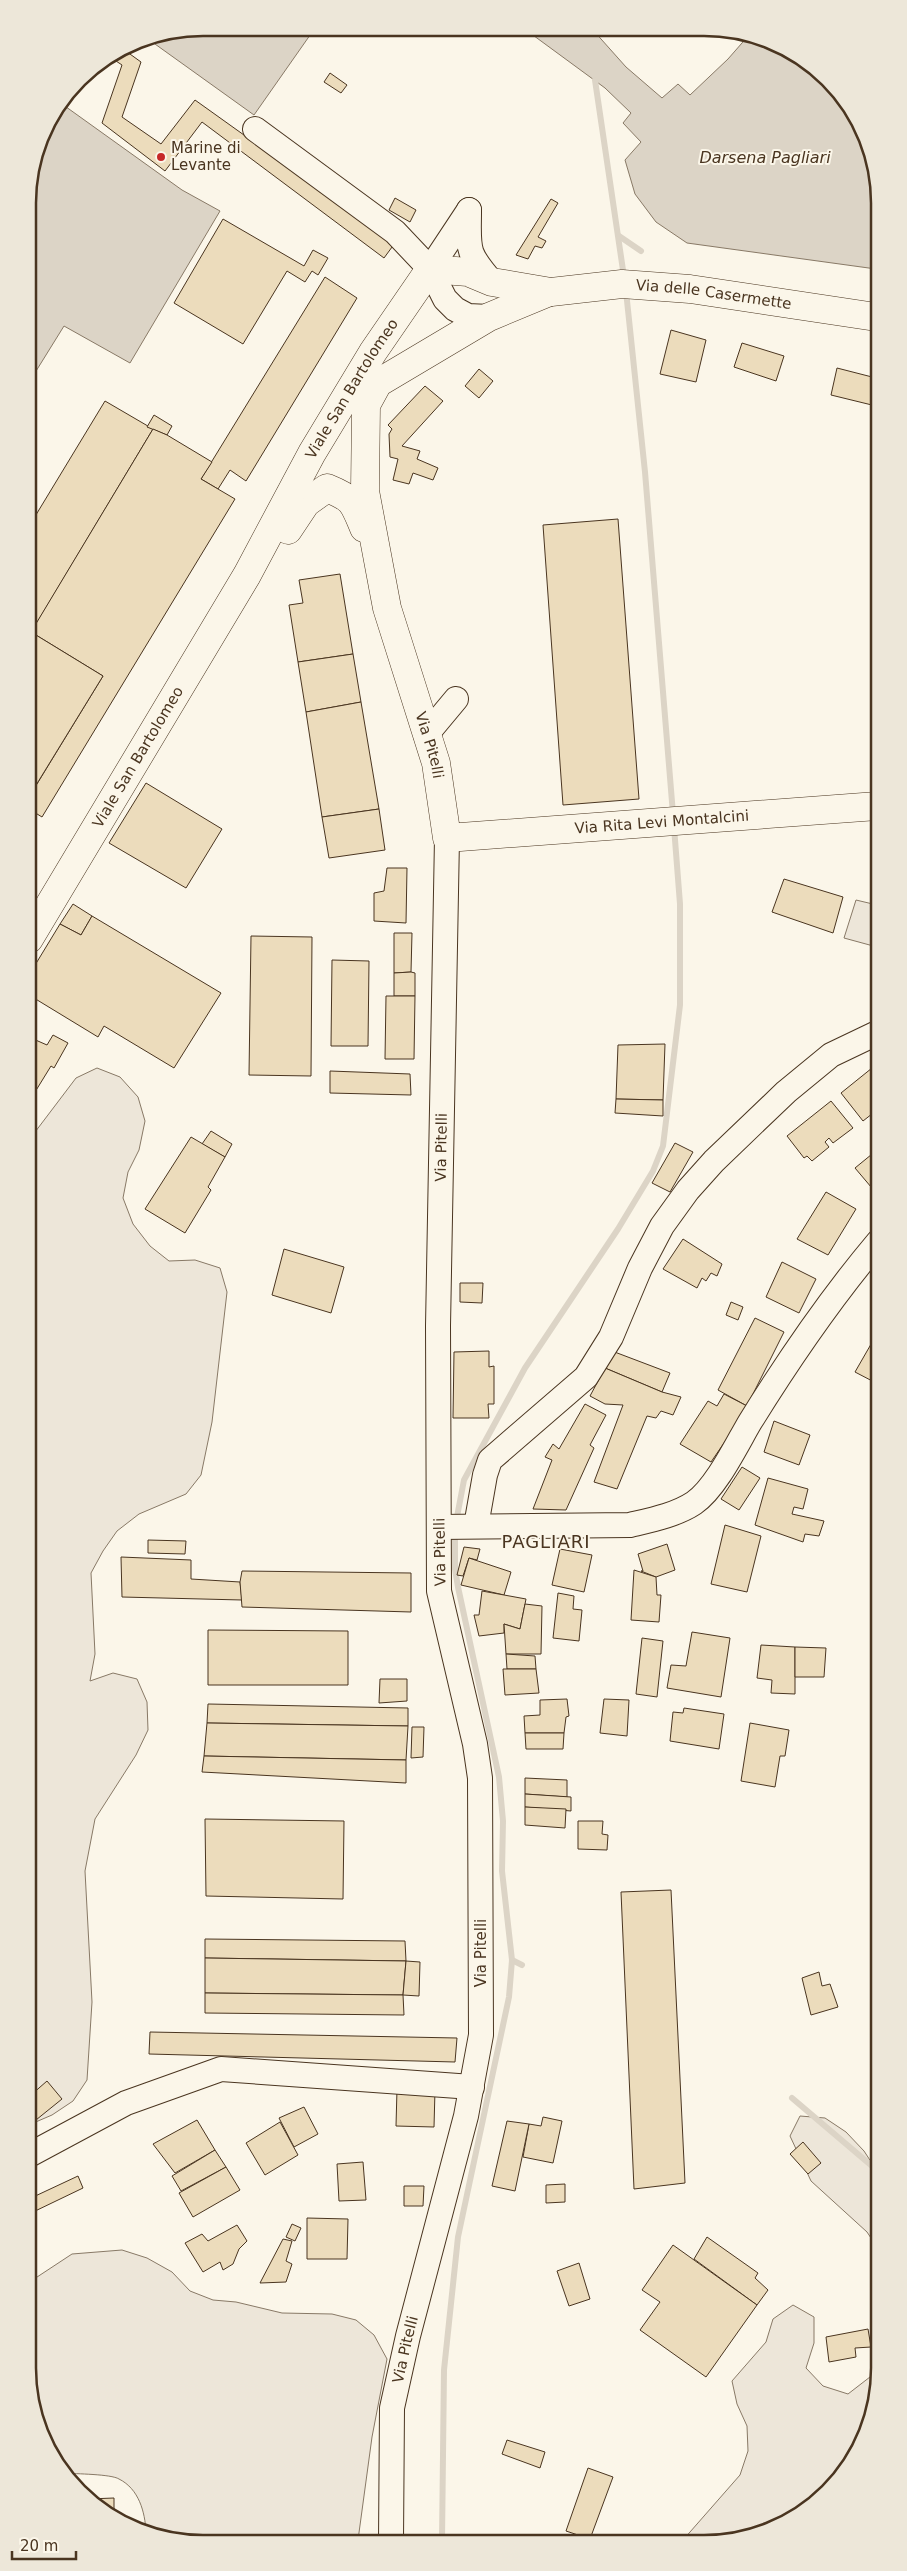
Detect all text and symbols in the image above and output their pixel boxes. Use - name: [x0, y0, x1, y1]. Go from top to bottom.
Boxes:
- place label: Marine di Levante: [171, 139, 241, 174]
- water label: Darsena Pagliari: [699, 148, 831, 167]
- marker: Marine di Levante: [155, 151, 167, 163]
- street label: Via delle Casermette: [635, 276, 793, 313]
- street label: Viale San Bartolomeo: [302, 315, 402, 462]
- street label: Viale San Bartolomeo: [89, 683, 187, 831]
- street label: Via Pitelli: [411, 710, 447, 780]
- street label: Via Rita Levi Montalcini: [574, 807, 750, 837]
- street label: Via Pitelli: [432, 1113, 451, 1182]
- street label: Via Pitelli: [430, 1518, 450, 1586]
- district label: PAGLIARI: [501, 1531, 591, 1552]
- street label: Via Pitelli: [472, 1919, 490, 1987]
- street label: Via Pitelli: [389, 2314, 422, 2385]
- scale bar: [12, 2528, 76, 2560]
- text: 20 m: [20, 2537, 58, 2555]

